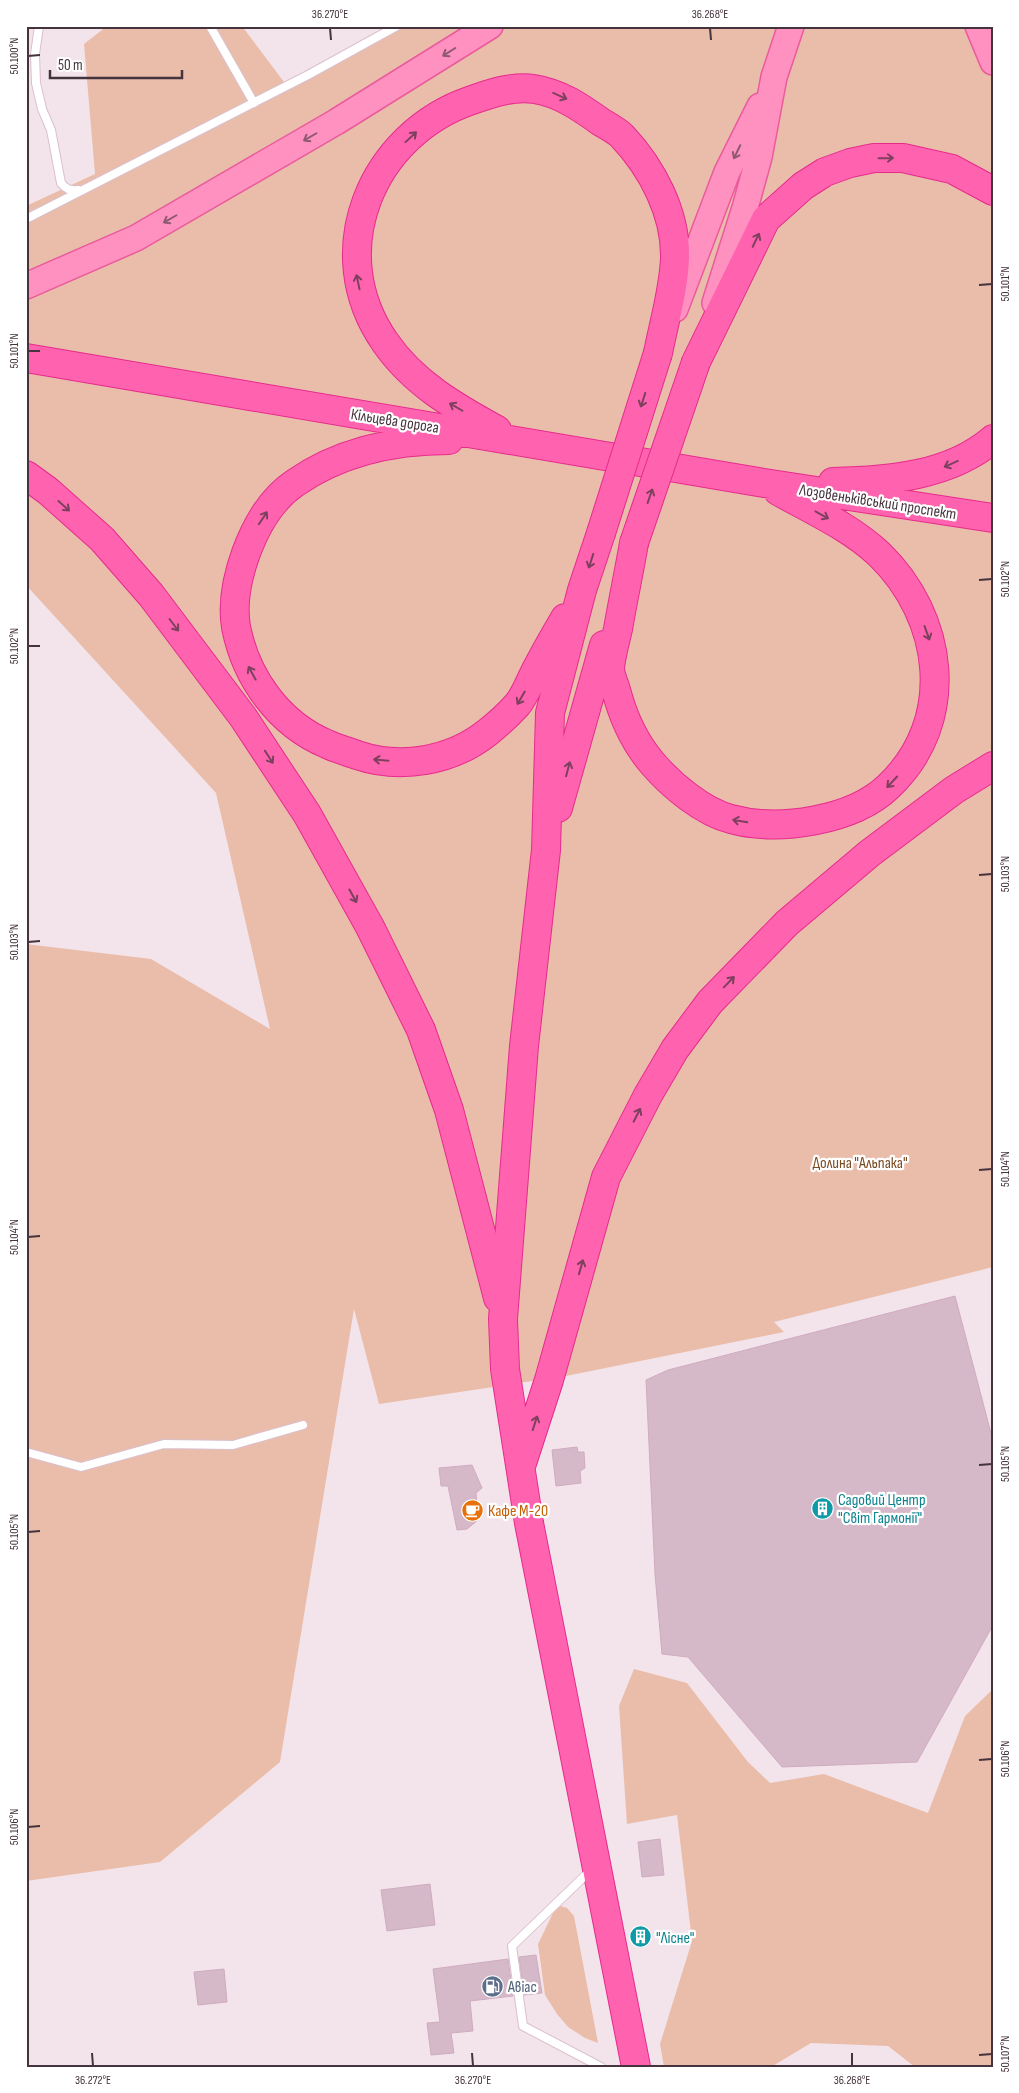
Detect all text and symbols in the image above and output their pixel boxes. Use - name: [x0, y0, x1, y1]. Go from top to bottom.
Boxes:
- text: 36.270°E: [312, 7, 348, 22]
- text: 36.268°E: [692, 7, 728, 22]
- text: 50.100°N: [7, 38, 22, 74]
- one-way arrow: [442, 47, 456, 57]
- scale bar: [50, 48, 182, 80]
- text: 50 m: [58, 56, 83, 75]
- one-way arrow: [552, 92, 567, 102]
- one-way arrow: [405, 131, 418, 143]
- one-way arrow: [303, 132, 318, 142]
- one-way arrow: [732, 144, 741, 159]
- one-way arrow: [878, 153, 894, 163]
- one-way arrow: [163, 214, 177, 224]
- one-way arrow: [752, 233, 761, 248]
- text: 50.101°N: [998, 266, 1013, 302]
- one-way arrow: [353, 275, 363, 291]
- text: 50.101°N: [7, 333, 22, 369]
- one-way arrow: [638, 391, 648, 407]
- one-way arrow: [449, 401, 463, 411]
- street label: Кільцева дорога: [349, 405, 440, 438]
- one-way arrow: [944, 459, 959, 469]
- street label: Лозовеньківський проспект: [797, 481, 958, 524]
- one-way arrow: [646, 489, 655, 505]
- one-way arrow: [58, 500, 71, 512]
- one-way arrow: [814, 511, 828, 521]
- one-way arrow: [258, 512, 268, 526]
- one-way arrow: [586, 553, 596, 569]
- text: 50.102°N: [998, 561, 1013, 597]
- one-way arrow: [169, 618, 179, 632]
- one-way arrow: [923, 625, 932, 640]
- text: 50.102°N: [7, 628, 22, 664]
- one-way arrow: [247, 665, 257, 680]
- one-way arrow: [516, 690, 526, 705]
- one-way arrow: [264, 749, 274, 763]
- one-way arrow: [373, 756, 389, 765]
- one-way arrow: [564, 762, 573, 778]
- one-way arrow: [886, 776, 898, 789]
- one-way arrow: [733, 816, 749, 826]
- text: 50.103°N: [998, 856, 1013, 892]
- one-way arrow: [348, 888, 358, 903]
- text: 50.103°N: [7, 924, 22, 960]
- one-way arrow: [723, 976, 735, 988]
- one-way arrow: [633, 1108, 642, 1123]
- text: 50.104°N: [998, 1151, 1013, 1187]
- park label: Долина "Альпака": [812, 1154, 908, 1173]
- text: 50.104°N: [7, 1219, 22, 1255]
- one-way arrow: [576, 1259, 586, 1275]
- one-way arrow: [531, 1415, 540, 1431]
- text: 50.105°N: [998, 1446, 1013, 1482]
- place label: Садовий Центр "Світ Гармонії": [838, 1491, 926, 1528]
- building icon: Садовий Центр "Світ Гармонії": [810, 1496, 834, 1520]
- cafe icon: Кафе М-20: [460, 1498, 484, 1522]
- place label: Кафе М-20: [488, 1502, 548, 1521]
- text: 50.105°N: [7, 1514, 22, 1550]
- text: 50.106°N: [998, 1741, 1013, 1777]
- text: 50.106°N: [7, 1809, 22, 1845]
- building icon: "Лісне": [628, 1925, 652, 1949]
- place label: "Лісне": [656, 1929, 694, 1948]
- fuel station icon: Авіас: [480, 1974, 504, 1998]
- place label: Авіас: [507, 1978, 537, 1997]
- text: 50.107°N: [998, 2036, 1013, 2072]
- text: 36.272°E: [75, 2073, 111, 2088]
- text: 36.270°E: [455, 2073, 491, 2088]
- text: 36.268°E: [834, 2073, 870, 2088]

